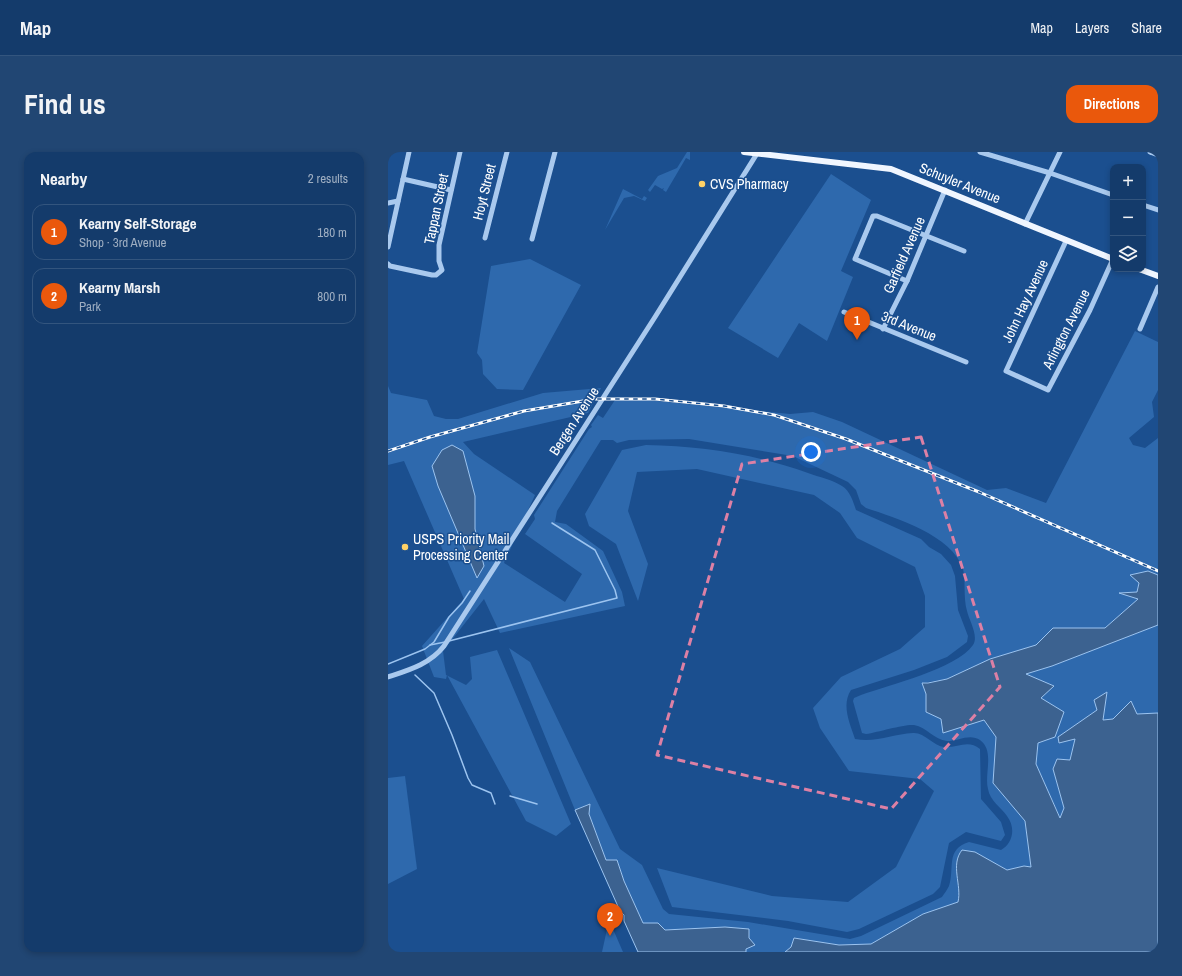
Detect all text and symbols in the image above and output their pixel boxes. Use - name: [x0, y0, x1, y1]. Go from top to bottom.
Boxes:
- text: Map: [20, 15, 51, 41]
- text: Map: [1031, 19, 1053, 37]
- text: Layers: [1075, 19, 1109, 37]
- text: Share: [1131, 19, 1162, 37]
- text: Find us: [24, 85, 106, 123]
- button: Directions: [1066, 85, 1158, 123]
- street label: Schuyler Avenue: [917, 159, 1003, 207]
- street label: Hoyt Street: [468, 162, 500, 222]
- map controls: [1110, 164, 1146, 272]
- button: +: [1110, 164, 1146, 200]
- text: Nearby: [40, 167, 87, 190]
- text: 2 results: [308, 170, 348, 187]
- street label: Tappan Street: [420, 172, 452, 246]
- place label: CVS Pharmacy: [710, 175, 789, 193]
- marker: CVS Pharmacy: [697, 179, 707, 189]
- button: −: [1110, 200, 1146, 236]
- text: Kearny Self-Storage: [79, 213, 197, 234]
- street label: Garfield Avenue: [879, 214, 929, 296]
- text: 1: [51, 224, 57, 241]
- text: 180 m: [317, 224, 347, 241]
- text: Shop · 3rd Avenue: [79, 234, 167, 251]
- button: layers: [1110, 236, 1146, 272]
- street label: John Hay Avenue: [998, 257, 1052, 345]
- text: Kearny Marsh: [79, 277, 160, 298]
- street label: Arlington Avenue: [1038, 286, 1094, 373]
- text: 2: [51, 288, 57, 305]
- text: 800 m: [317, 288, 347, 305]
- text: Park: [79, 298, 101, 315]
- pin: 1: [844, 307, 870, 340]
- street label: 3rd Avenue: [879, 307, 939, 345]
- street label: Bergen Avenue: [545, 383, 603, 459]
- your location: [801, 442, 821, 462]
- place label: USPS Priority Mail Processing Center: [413, 530, 509, 564]
- marker: USPS Priority Mail Processing Center: [400, 542, 410, 552]
- pin: 2: [597, 903, 623, 936]

